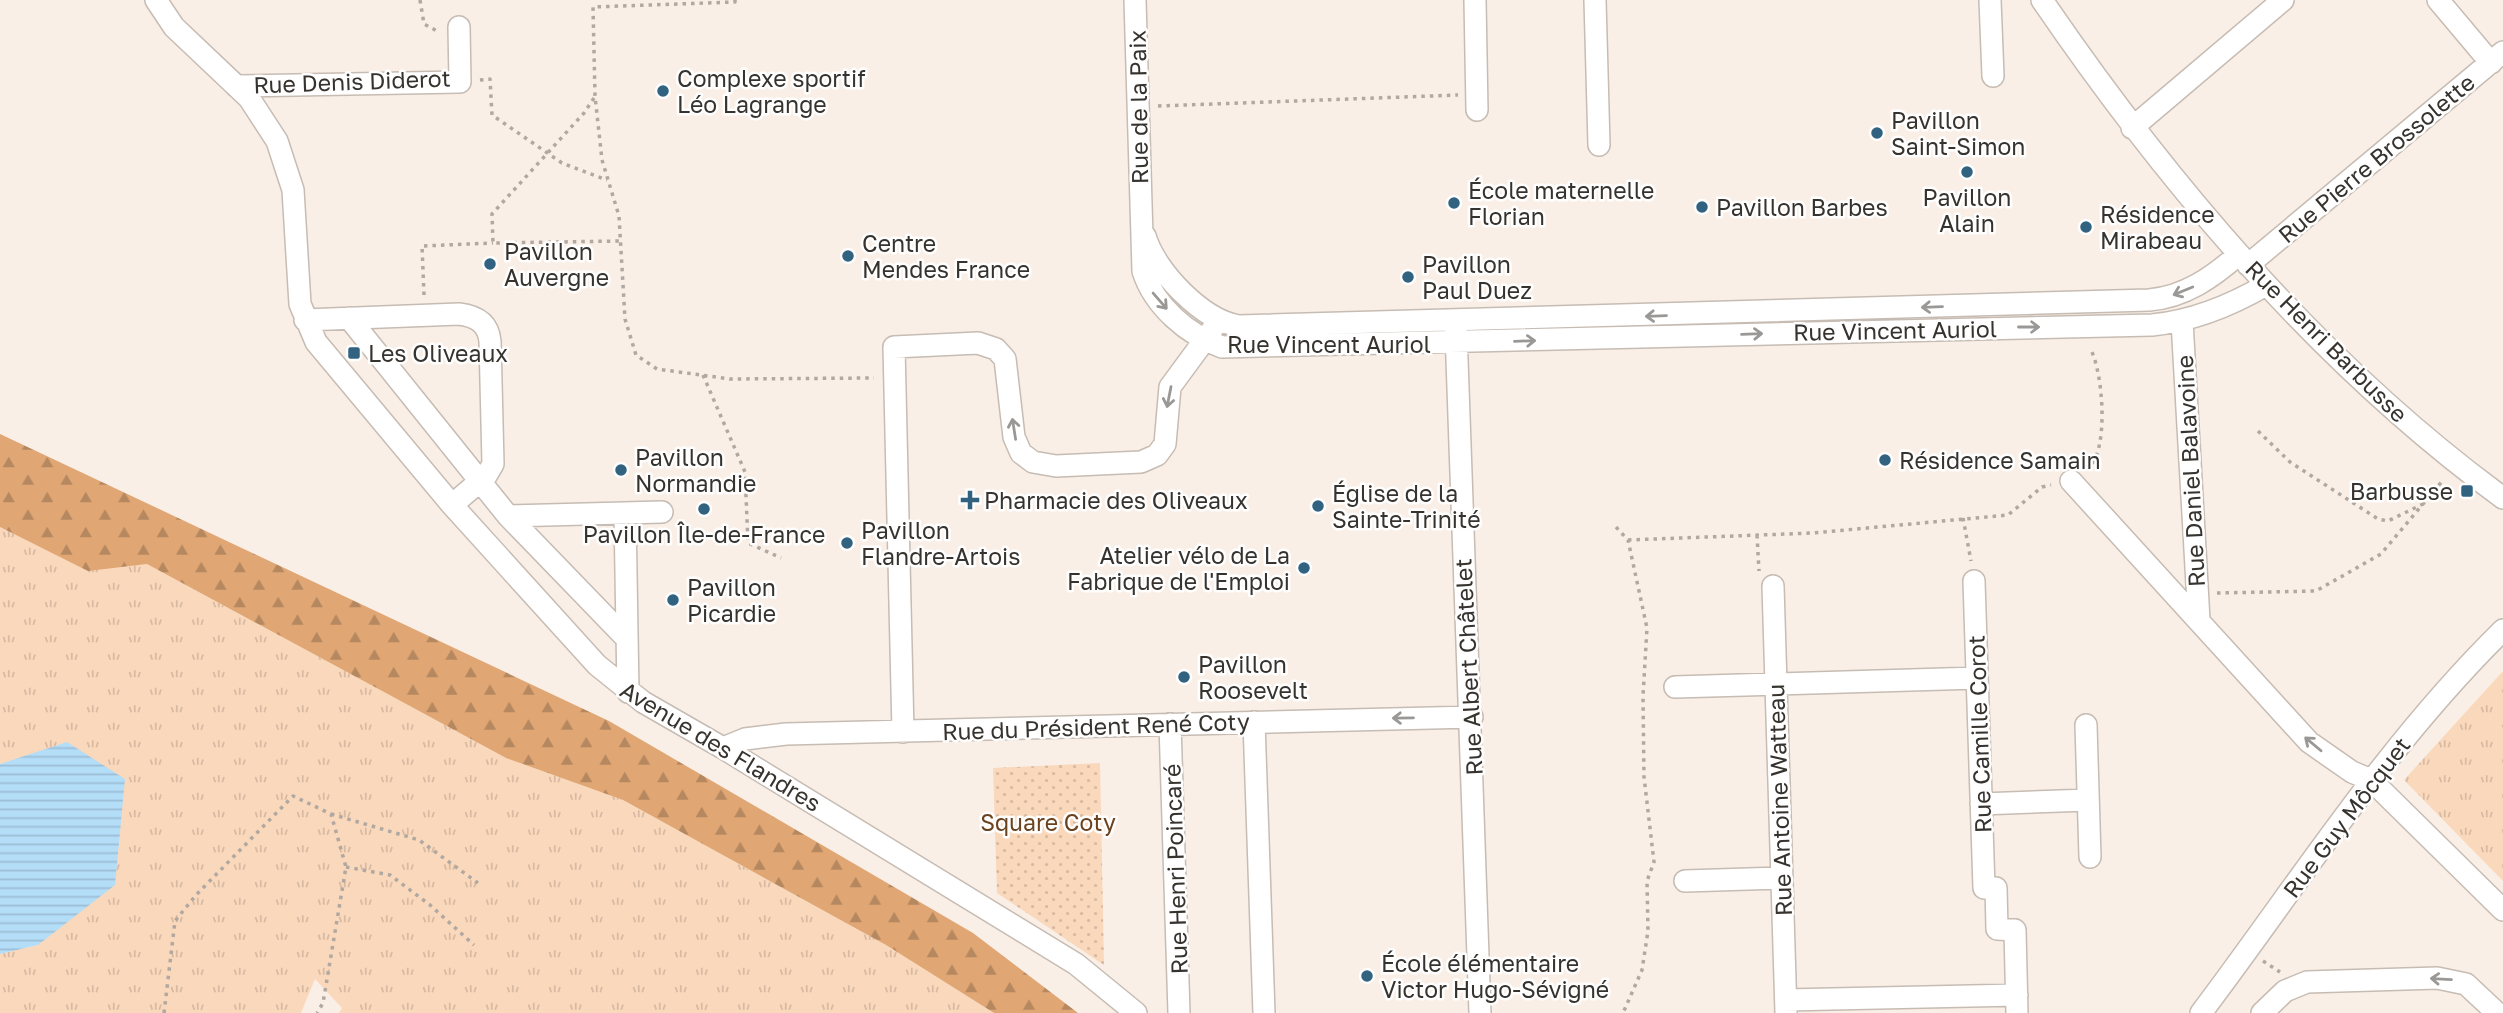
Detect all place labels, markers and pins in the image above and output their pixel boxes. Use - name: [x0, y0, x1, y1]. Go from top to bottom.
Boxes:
- place label: Complexe sportif Léo Lagrange: [677, 64, 866, 118]
- marker: Complexe sportif Léo Lagrange: [655, 83, 671, 99]
- place label: Pavillon Saint-Simon: [1891, 106, 2025, 160]
- marker: Pavillon Saint-Simon: [1869, 125, 1885, 141]
- marker: Pavillon Alain: [1959, 164, 1975, 180]
- place label: École maternelle Florian: [1468, 176, 1654, 230]
- place label: Pavillon Alain: [1923, 183, 2011, 237]
- place label: Pavillon Barbes: [1716, 193, 1888, 221]
- marker: École maternelle Florian: [1446, 195, 1462, 211]
- marker: Pavillon Barbes: [1694, 199, 1710, 215]
- place label: Résidence Mirabeau: [2100, 200, 2215, 254]
- marker: Résidence Mirabeau: [2078, 219, 2094, 235]
- place label: Centre Mendes France: [862, 229, 1030, 283]
- place label: Pavillon Auvergne: [504, 237, 609, 291]
- marker: Centre Mendes France: [840, 248, 856, 264]
- place label: Pavillon Paul Duez: [1422, 250, 1532, 304]
- marker: Pavillon Auvergne: [482, 256, 498, 272]
- marker: Pavillon Paul Duez: [1400, 269, 1416, 285]
- place label: Les Oliveaux: [368, 339, 508, 367]
- marker: Les Oliveaux: [346, 345, 362, 361]
- place label: Pavillon Normandie: [635, 443, 756, 497]
- place label: Résidence Samain: [1899, 446, 2101, 474]
- marker: Résidence Samain: [1877, 452, 1893, 468]
- marker: Pavillon Normandie: [613, 462, 629, 478]
- place label: Barbusse: [2350, 477, 2453, 505]
- place label: Église de la Sainte-Trinité: [1332, 479, 1481, 533]
- marker: Barbusse: [2459, 483, 2475, 499]
- place label: Pharmacie des Oliveaux: [984, 486, 1248, 514]
- marker: Pharmacie des Oliveaux: [962, 492, 978, 508]
- marker: Église de la Sainte-Trinité: [1310, 498, 1326, 514]
- marker: Pavillon Île-de-France: [696, 501, 712, 517]
- place label: Pavillon Flandre-Artois: [861, 516, 1020, 570]
- place label: Pavillon Île-de-France: [583, 520, 825, 548]
- marker: Pavillon Flandre-Artois: [839, 535, 855, 551]
- place label: Atelier vélo de La Fabrique de l'Emploi: [1067, 541, 1290, 595]
- marker: Atelier vélo de La Fabrique de l'Emploi: [1296, 560, 1312, 576]
- place label: Pavillon Picardie: [687, 573, 776, 627]
- marker: Pavillon Picardie: [665, 592, 681, 608]
- place label: Pavillon Roosevelt: [1198, 650, 1308, 704]
- marker: Pavillon Roosevelt: [1176, 669, 1192, 685]
- place label: École élémentaire Victor Hugo-Sévigné: [1381, 949, 1609, 1003]
- marker: École élémentaire Victor Hugo-Sévigné: [1359, 968, 1375, 984]

